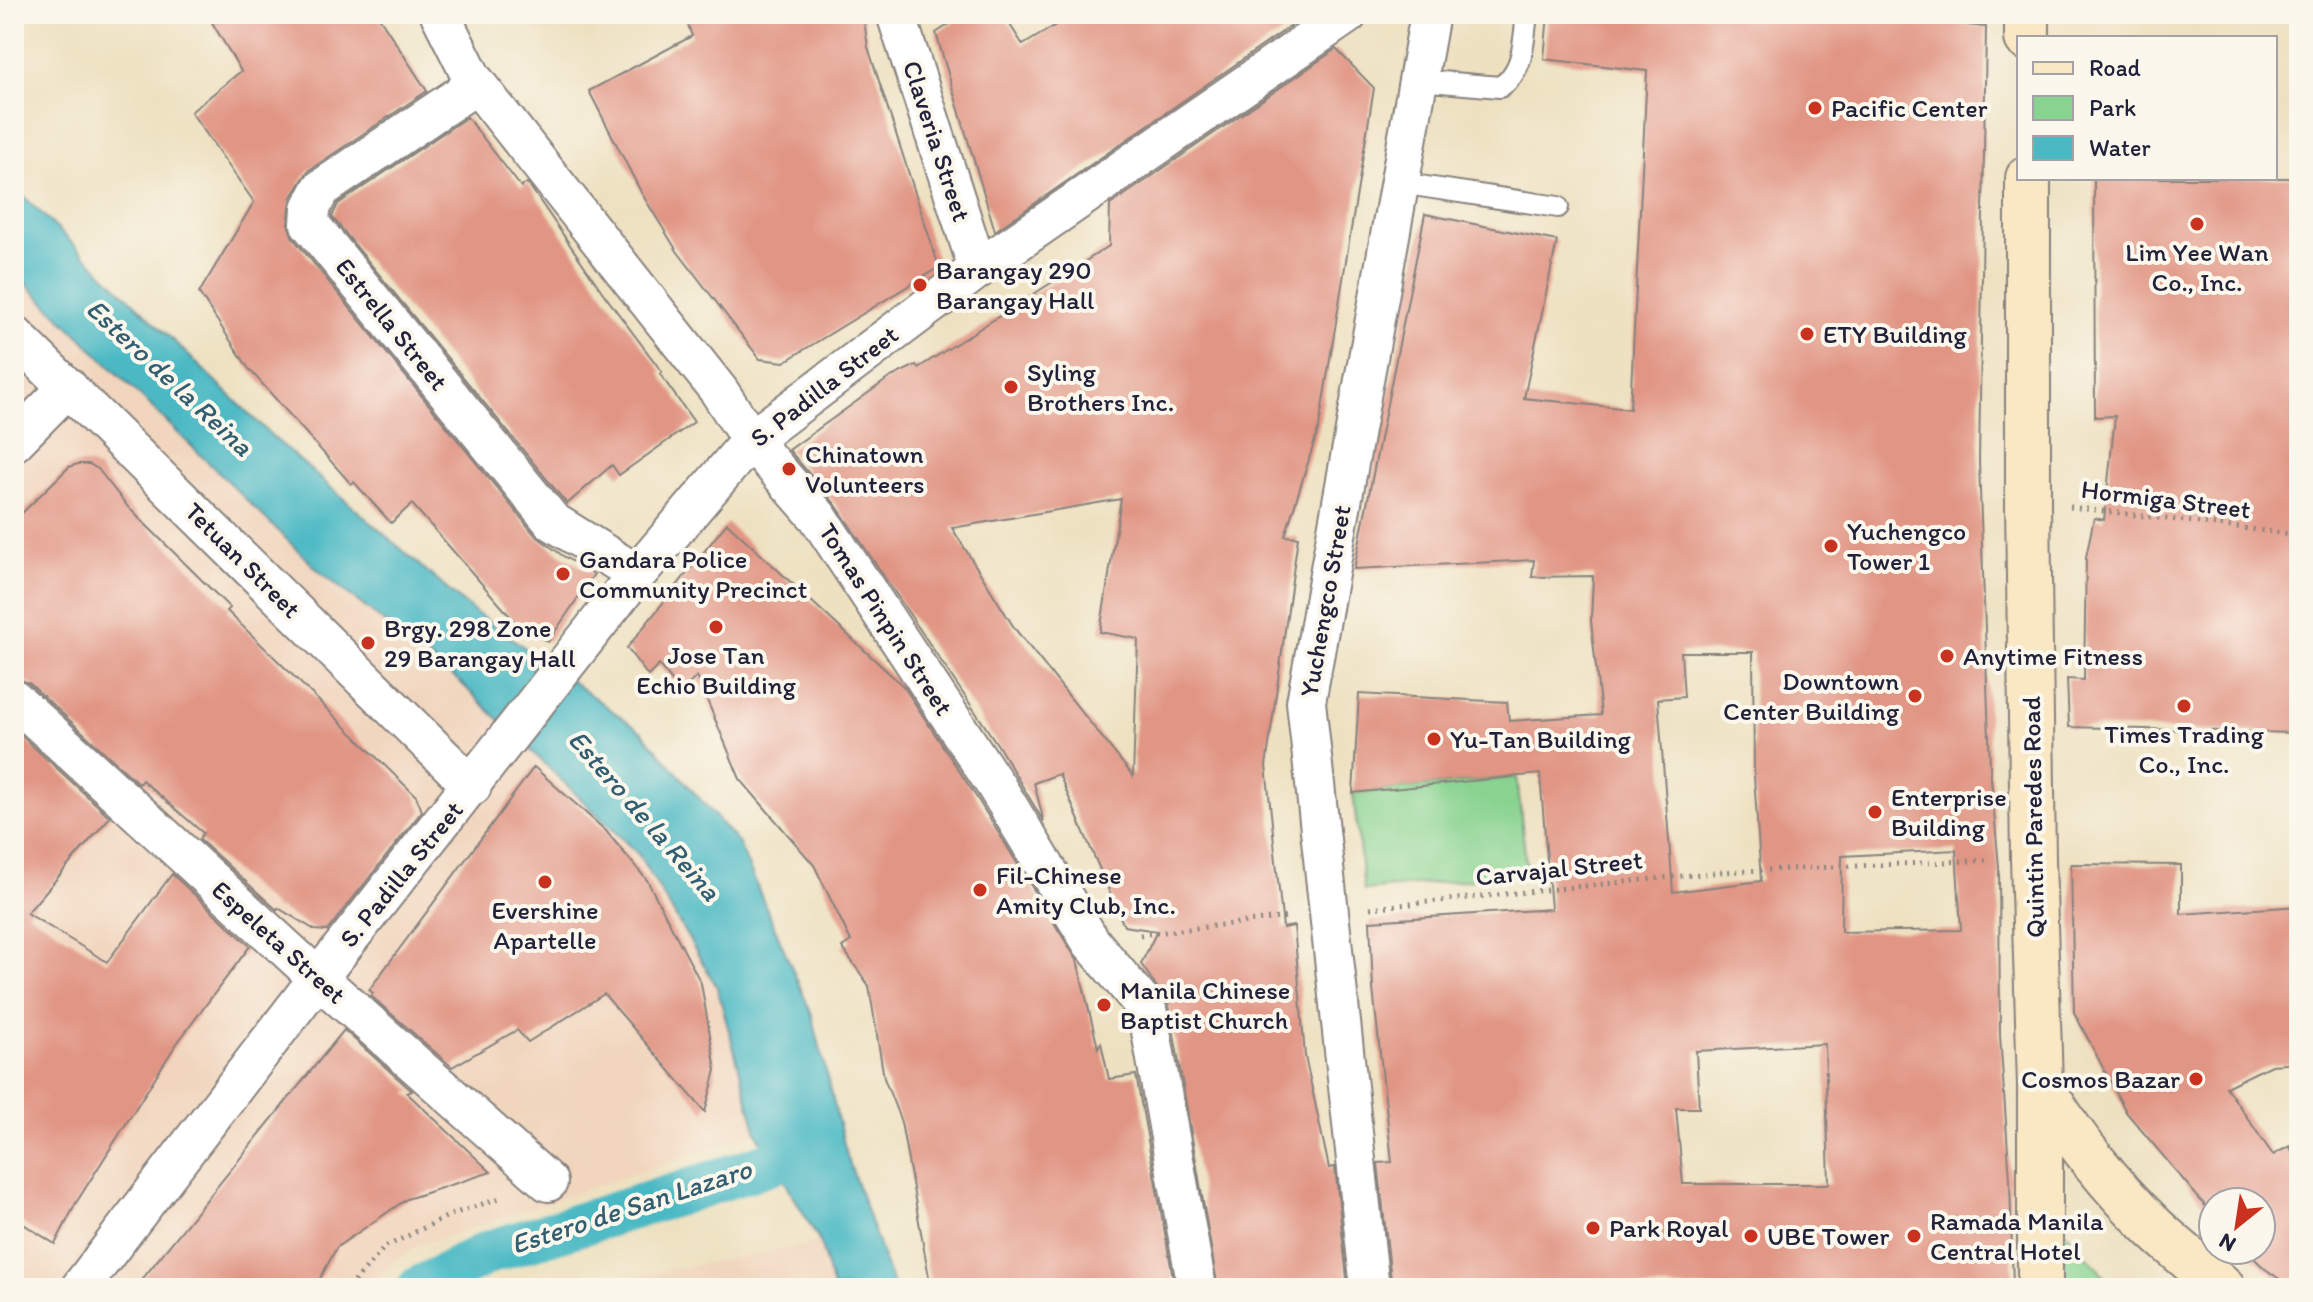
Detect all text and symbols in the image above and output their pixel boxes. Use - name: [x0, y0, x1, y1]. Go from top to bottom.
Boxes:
- legend: [2017, 36, 2277, 180]
- text: Road: [2089, 53, 2141, 82]
- street label: Claveria Street: [896, 57, 978, 226]
- place label: Pacific Center: [1831, 92, 1988, 124]
- text: Park: [2089, 93, 2136, 122]
- marker: Pacific Center: [1806, 99, 1824, 117]
- text: Water: [2089, 133, 2151, 162]
- marker: Lim Yee Wan Co., Inc.: [2188, 215, 2206, 233]
- place label: Lim Yee Wan Co., Inc.: [2125, 236, 2269, 298]
- street label: Estrella Street: [329, 251, 455, 397]
- place label: Barangay 290 Barangay Hall: [936, 254, 1094, 316]
- marker: Barangay 290 Barangay Hall: [911, 276, 929, 294]
- water label: Estero de la Reina: [80, 291, 261, 463]
- street label: S. Padilla Street: [744, 318, 905, 454]
- place label: ETY Building: [1823, 318, 1967, 350]
- marker: ETY Building: [1798, 325, 1816, 343]
- place label: Syling Brothers Inc.: [1027, 356, 1174, 418]
- marker: Syling Brothers Inc.: [1002, 378, 1020, 396]
- place label: Chinatown Volunteers: [805, 438, 925, 500]
- marker: Chinatown Volunteers: [780, 460, 798, 478]
- street label: Hormiga Street: [2079, 473, 2253, 525]
- street label: Tetuan Street: [178, 495, 308, 625]
- street label: Yuchengco Street: [1292, 502, 1358, 699]
- place label: Yuchengco Tower 1: [1847, 515, 1966, 577]
- street label: Tomas Pinpin Street: [812, 517, 960, 721]
- marker: Yuchengco Tower 1: [1822, 537, 1840, 555]
- place label: Gandara Police Community Precinct: [579, 543, 808, 605]
- marker: Gandara Police Community Precinct: [554, 565, 572, 583]
- place label: Brgy. 298 Zone 29 Barangay Hall: [384, 612, 576, 674]
- marker: Jose Tan Echio Building: [707, 618, 725, 636]
- marker: Brgy. 298 Zone 29 Barangay Hall: [359, 634, 377, 652]
- place label: Jose Tan Echio Building: [636, 639, 796, 701]
- place label: Anytime Fitness: [1963, 640, 2143, 672]
- marker: Anytime Fitness: [1938, 647, 1956, 665]
- place label: Downtown Center Building: [1723, 665, 1900, 727]
- marker: Downtown Center Building: [1906, 687, 1924, 705]
- street label: Quintin Paredes Road: [2015, 695, 2051, 938]
- marker: Times Trading Co., Inc.: [2175, 697, 2193, 715]
- place label: Times Trading Co., Inc.: [2104, 718, 2264, 780]
- water label: Estero de la Reina: [562, 723, 729, 908]
- place label: Yu-Tan Building: [1450, 723, 1632, 755]
- marker: Yu-Tan Building: [1425, 730, 1443, 748]
- place label: Enterprise Building: [1891, 781, 2007, 843]
- street label: S. Padilla Street: [332, 794, 470, 954]
- marker: Enterprise Building: [1866, 803, 1884, 821]
- street label: Carvajal Street: [1474, 843, 1644, 893]
- place label: Fil-Chinese Amity Club, Inc.: [996, 859, 1176, 921]
- marker: Evershine Apartelle: [536, 873, 554, 891]
- street label: Espeleta Street: [205, 874, 353, 1011]
- marker: Fil-Chinese Amity Club, Inc.: [971, 881, 989, 899]
- place label: Evershine Apartelle: [491, 894, 599, 956]
- place label: Manila Chinese Baptist Church: [1120, 974, 1290, 1036]
- marker: Manila Chinese Baptist Church: [1095, 996, 1113, 1014]
- place label: Cosmos Bazar: [2021, 1063, 2180, 1095]
- marker: Cosmos Bazar: [2187, 1070, 2205, 1088]
- water label: Estero de San Lazaro: [506, 1151, 756, 1261]
- north arrow: [2197, 1186, 2277, 1266]
- place label: Ramada Manila Central Hotel: [1930, 1205, 2104, 1267]
- place label: Park Royal: [1609, 1212, 1728, 1244]
- marker: Park Royal: [1584, 1219, 1602, 1237]
- place label: UBE Tower: [1767, 1220, 1889, 1252]
- marker: UBE Tower: [1742, 1227, 1760, 1245]
- marker: Ramada Manila Central Hotel: [1905, 1227, 1923, 1245]
- text: N: [2214, 1227, 2240, 1258]

